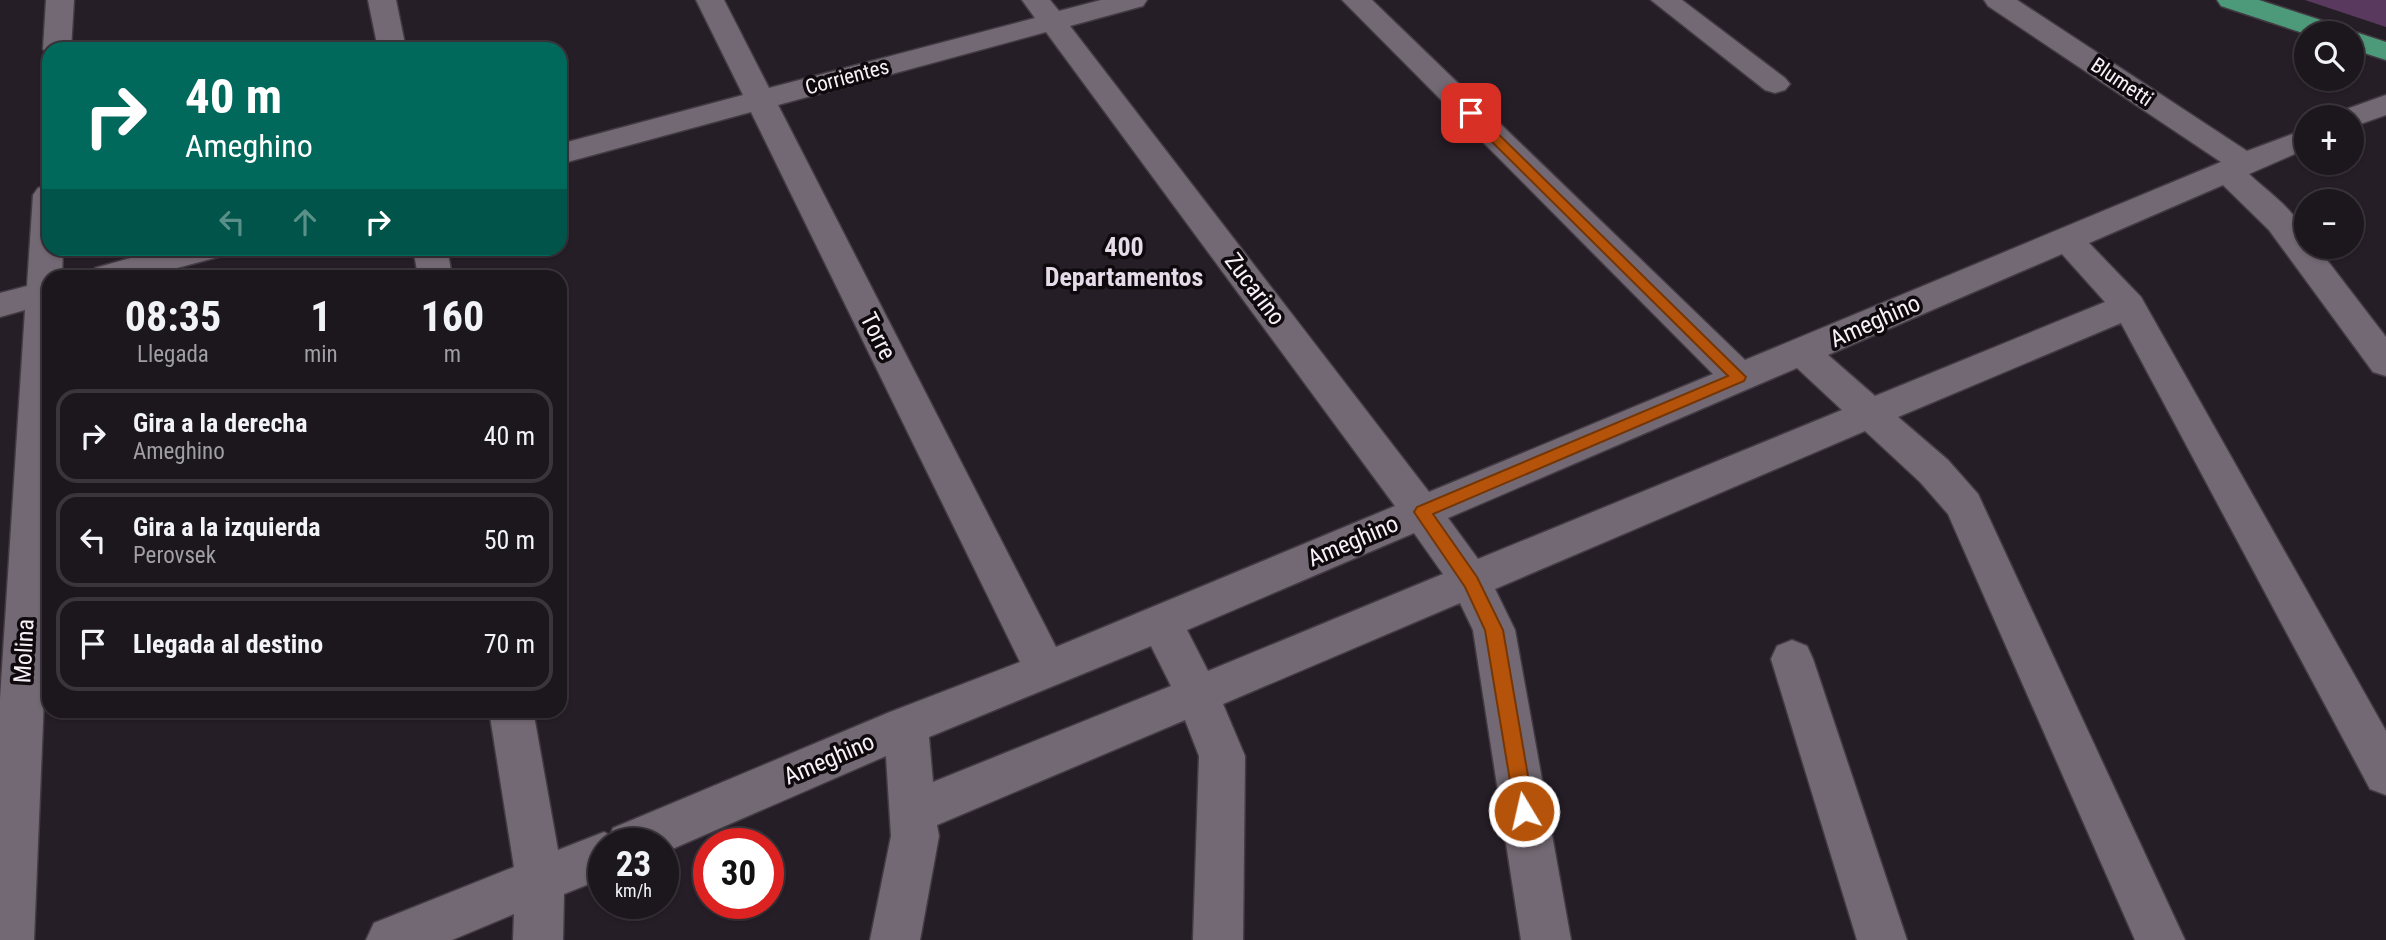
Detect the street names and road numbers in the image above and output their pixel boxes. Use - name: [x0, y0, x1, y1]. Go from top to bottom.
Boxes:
- street label: Blumetti: [2087, 53, 2157, 111]
- street label: Corrientes: [802, 54, 892, 100]
- street label: Zucarino: [1219, 247, 1291, 331]
- street label: Ameghino: [1826, 289, 1924, 353]
- street label: Torre: [854, 308, 902, 364]
- street label: Ameghino: [1303, 509, 1403, 573]
- street label: Molina: [8, 618, 40, 684]
- street label: Ameghino: [779, 727, 879, 791]

